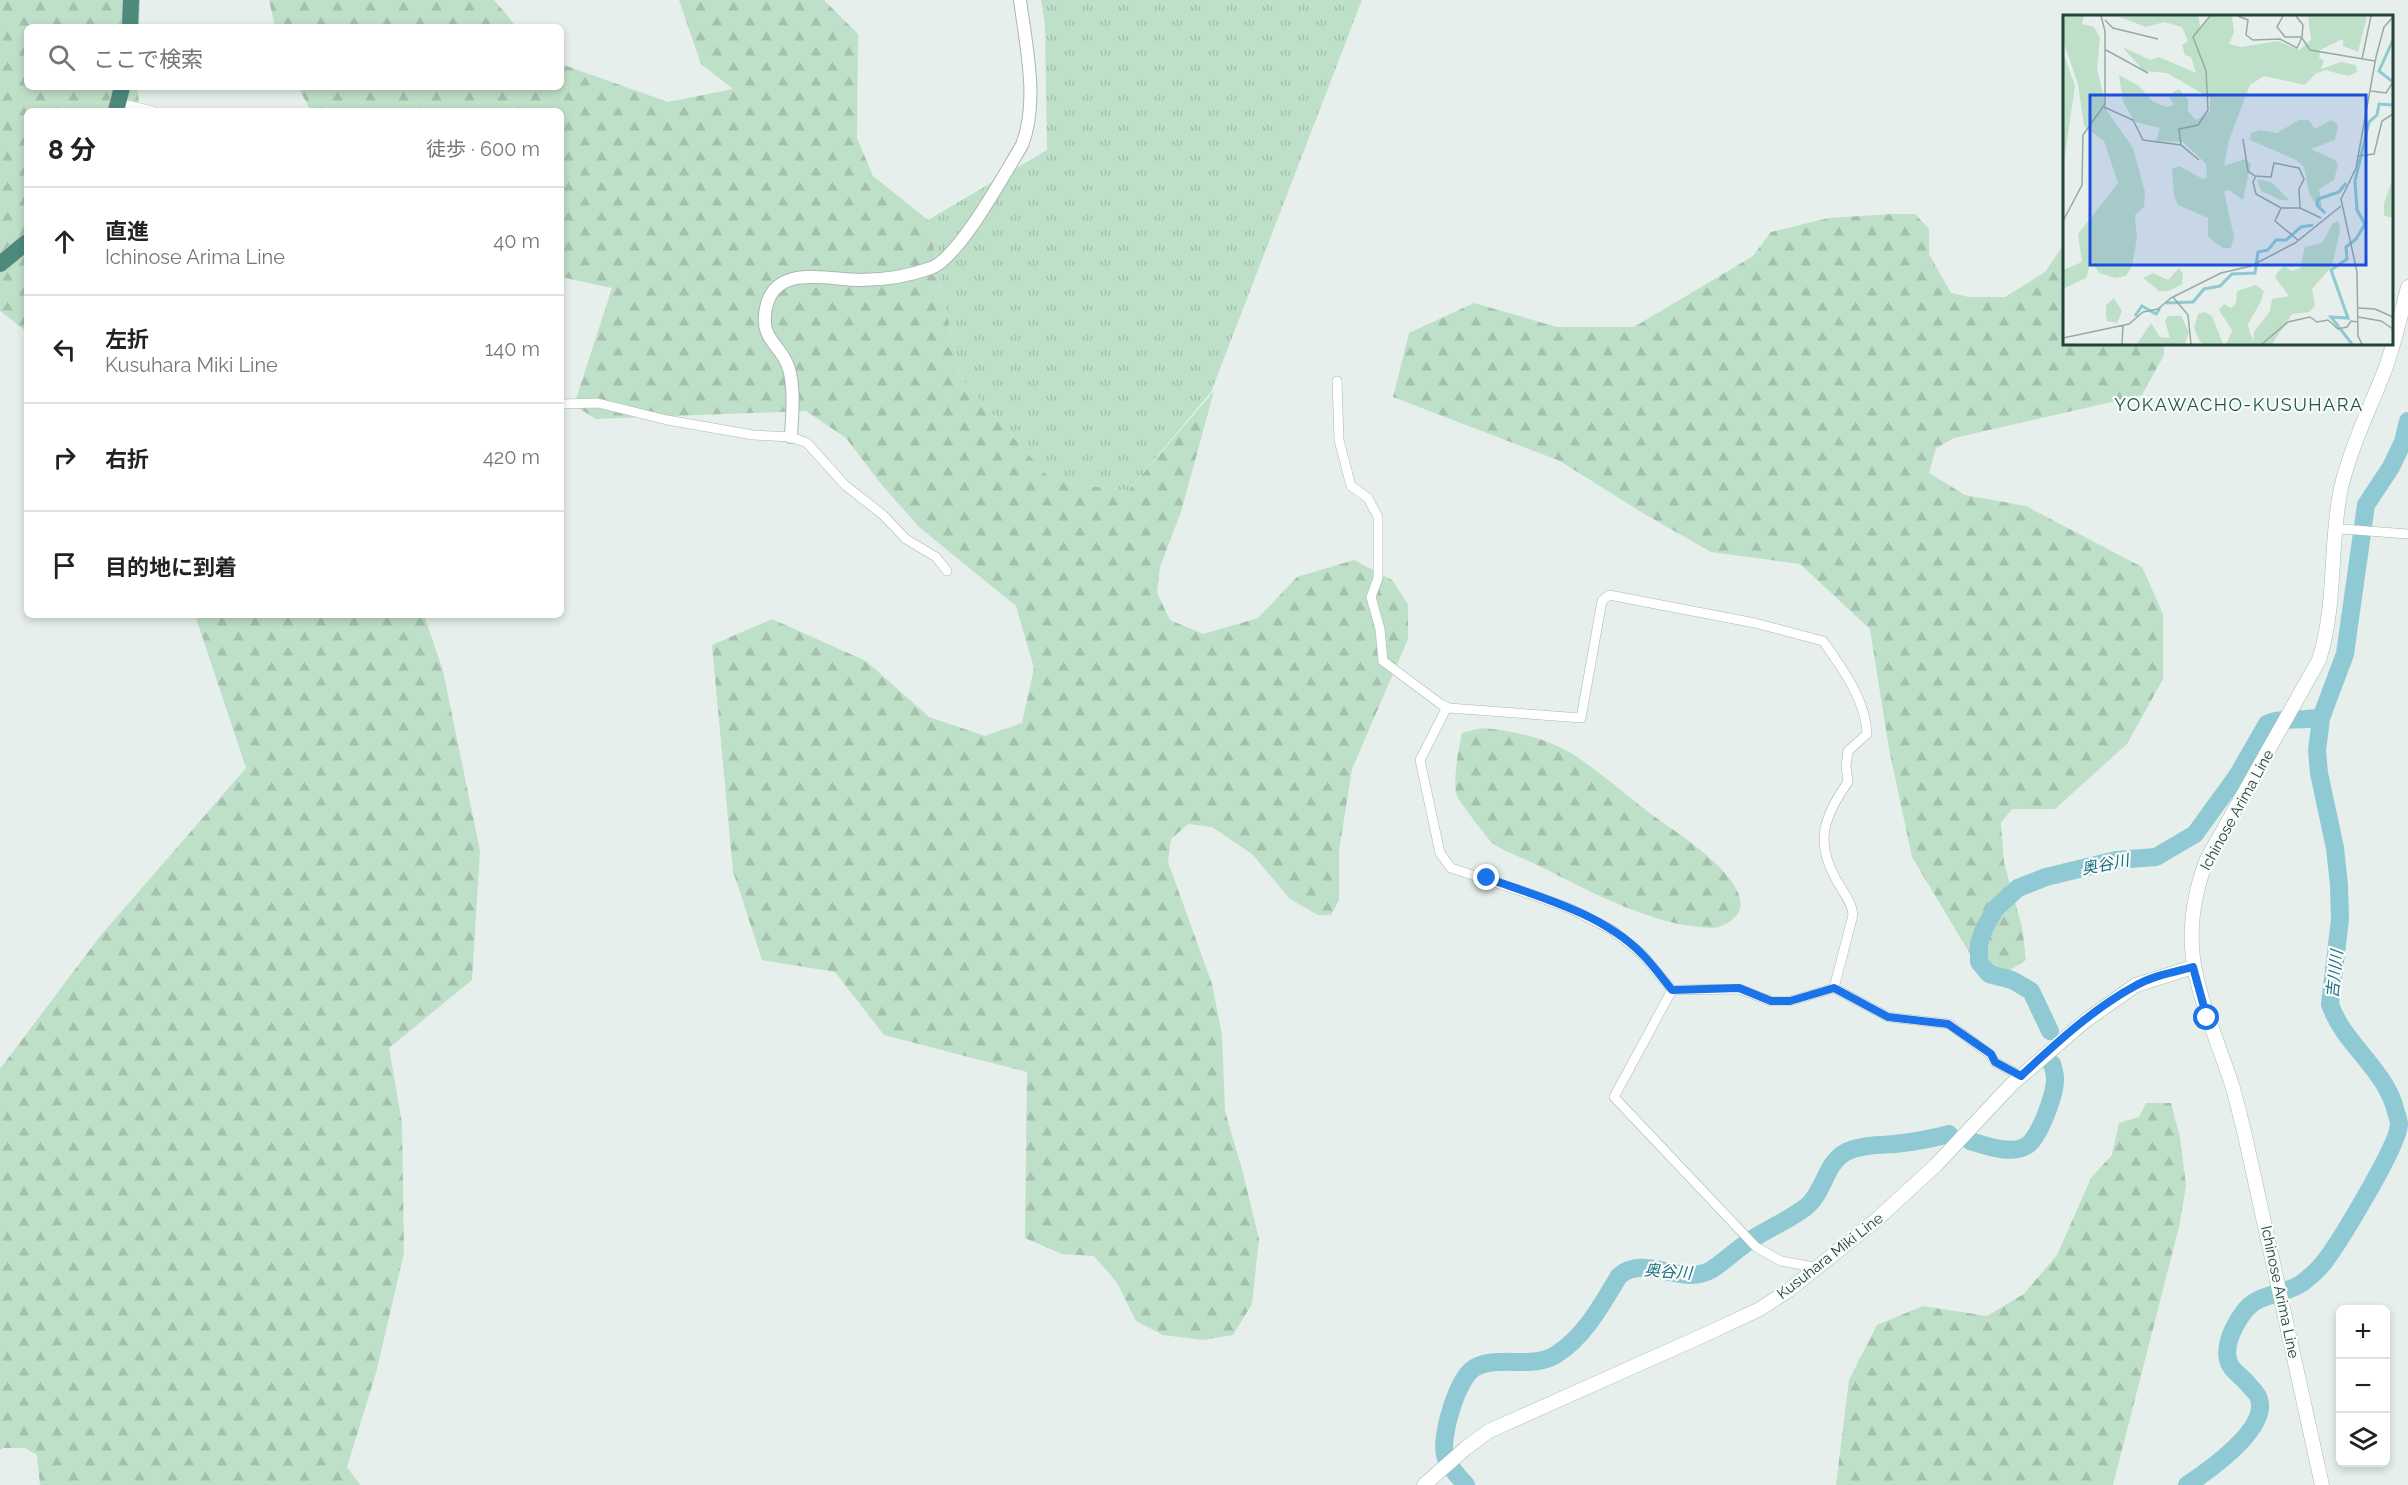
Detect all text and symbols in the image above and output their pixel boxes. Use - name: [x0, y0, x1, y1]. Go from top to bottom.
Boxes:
- inset map: [2063, 15, 2393, 345]
- search box: [24, 24, 564, 90]
- icon: search: [45, 41, 78, 74]
- text: ここで検索: [93, 46, 203, 72]
- text: 8 分: [48, 135, 96, 165]
- text: 徒歩 · 600 m: [426, 137, 540, 161]
- text: 直進: [105, 218, 149, 244]
- icon: ahead: [48, 225, 81, 258]
- text: 40 m: [493, 229, 540, 253]
- text: Ichinose Arima Line: [105, 245, 285, 269]
- text: 左折: [105, 326, 149, 352]
- icon: left: [48, 333, 81, 366]
- text: 140 m: [485, 337, 540, 361]
- text: Kusuhara Miki Line: [105, 353, 278, 377]
- district label: YOKAWACHO-KUSUHARA: [2114, 394, 2364, 415]
- icon: right: [48, 441, 81, 474]
- text: 420 m: [483, 445, 540, 469]
- text: 右折: [105, 446, 149, 472]
- icon: arrive: [48, 549, 81, 582]
- text: 目的地に到着: [105, 554, 237, 580]
- street label: Ichinose Arima Line: [2196, 746, 2278, 873]
- water label: 奥谷川: [2080, 850, 2132, 878]
- route end: [1473, 864, 1499, 890]
- water label: 吉川川: [2323, 947, 2347, 999]
- route start: [2193, 1004, 2219, 1030]
- street label: Kusuhara Miki Line: [1773, 1209, 1887, 1303]
- street label: Ichinose Arima Line: [2257, 1224, 2303, 1360]
- water label: 奥谷川: [1643, 1260, 1695, 1283]
- map controls: [2336, 1305, 2390, 1467]
- button: +: [2336, 1305, 2390, 1359]
- button: −: [2336, 1359, 2390, 1413]
- button: layers: [2336, 1413, 2390, 1467]

